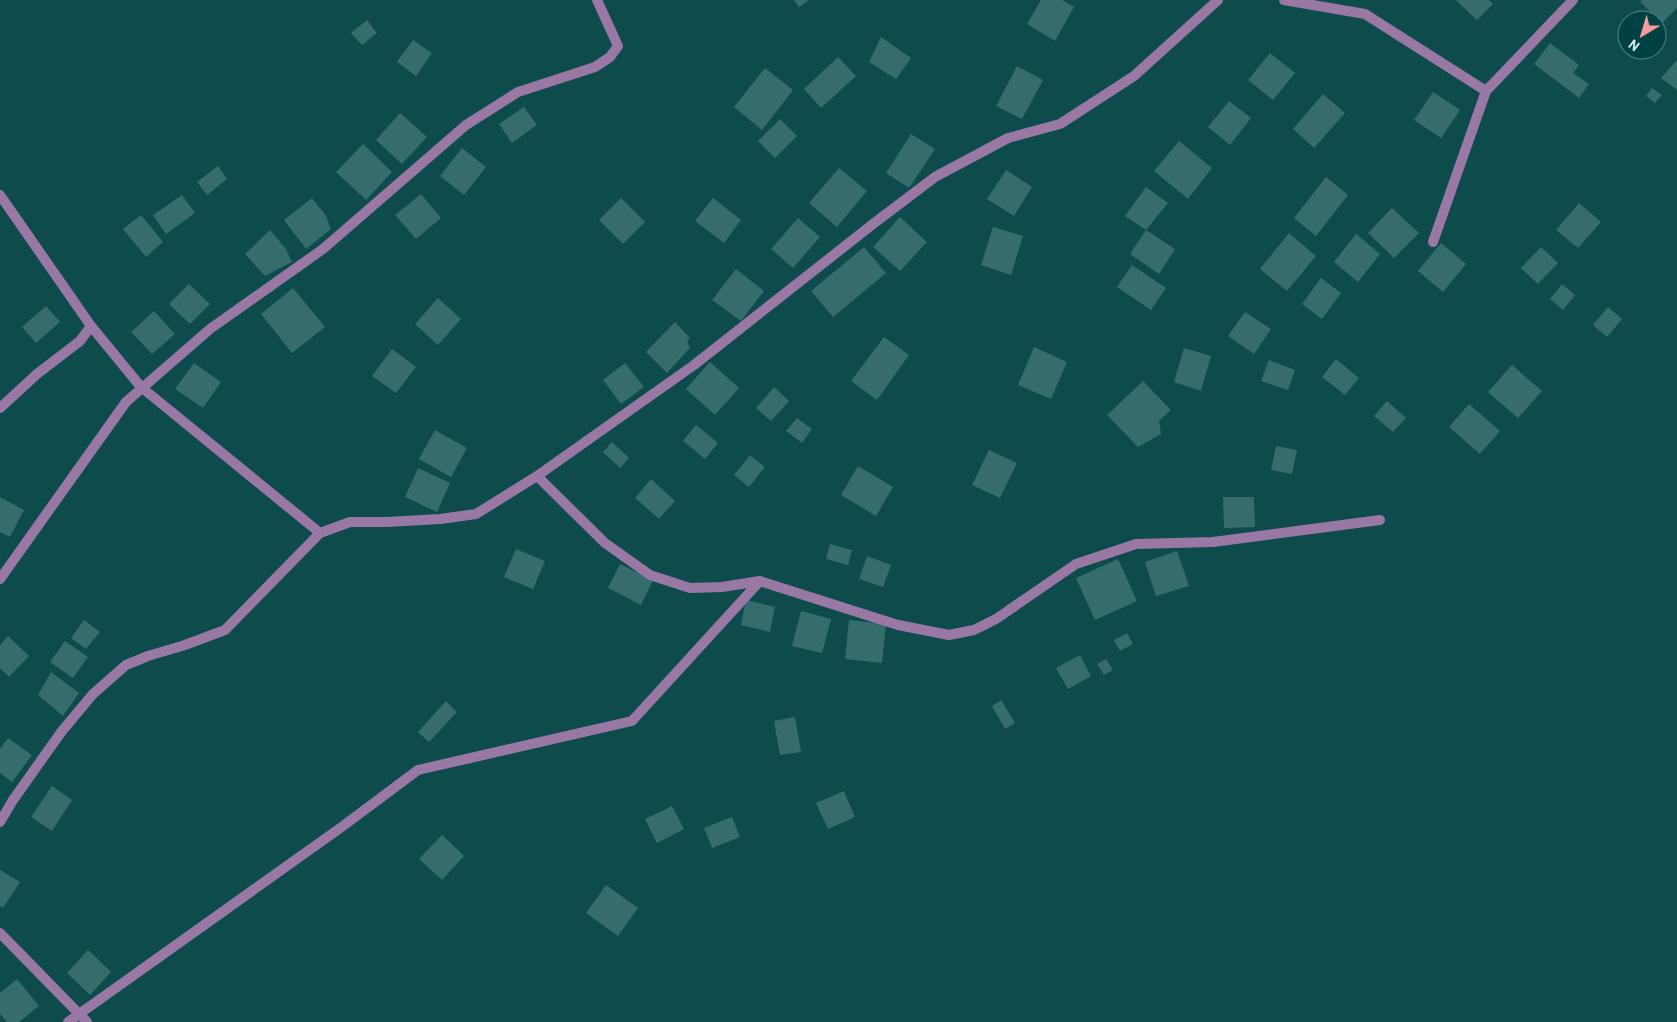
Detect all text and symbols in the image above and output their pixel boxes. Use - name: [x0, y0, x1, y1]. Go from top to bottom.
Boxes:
- north arrow: [1617, 10, 1667, 60]
- text: N: [1625, 36, 1643, 55]

